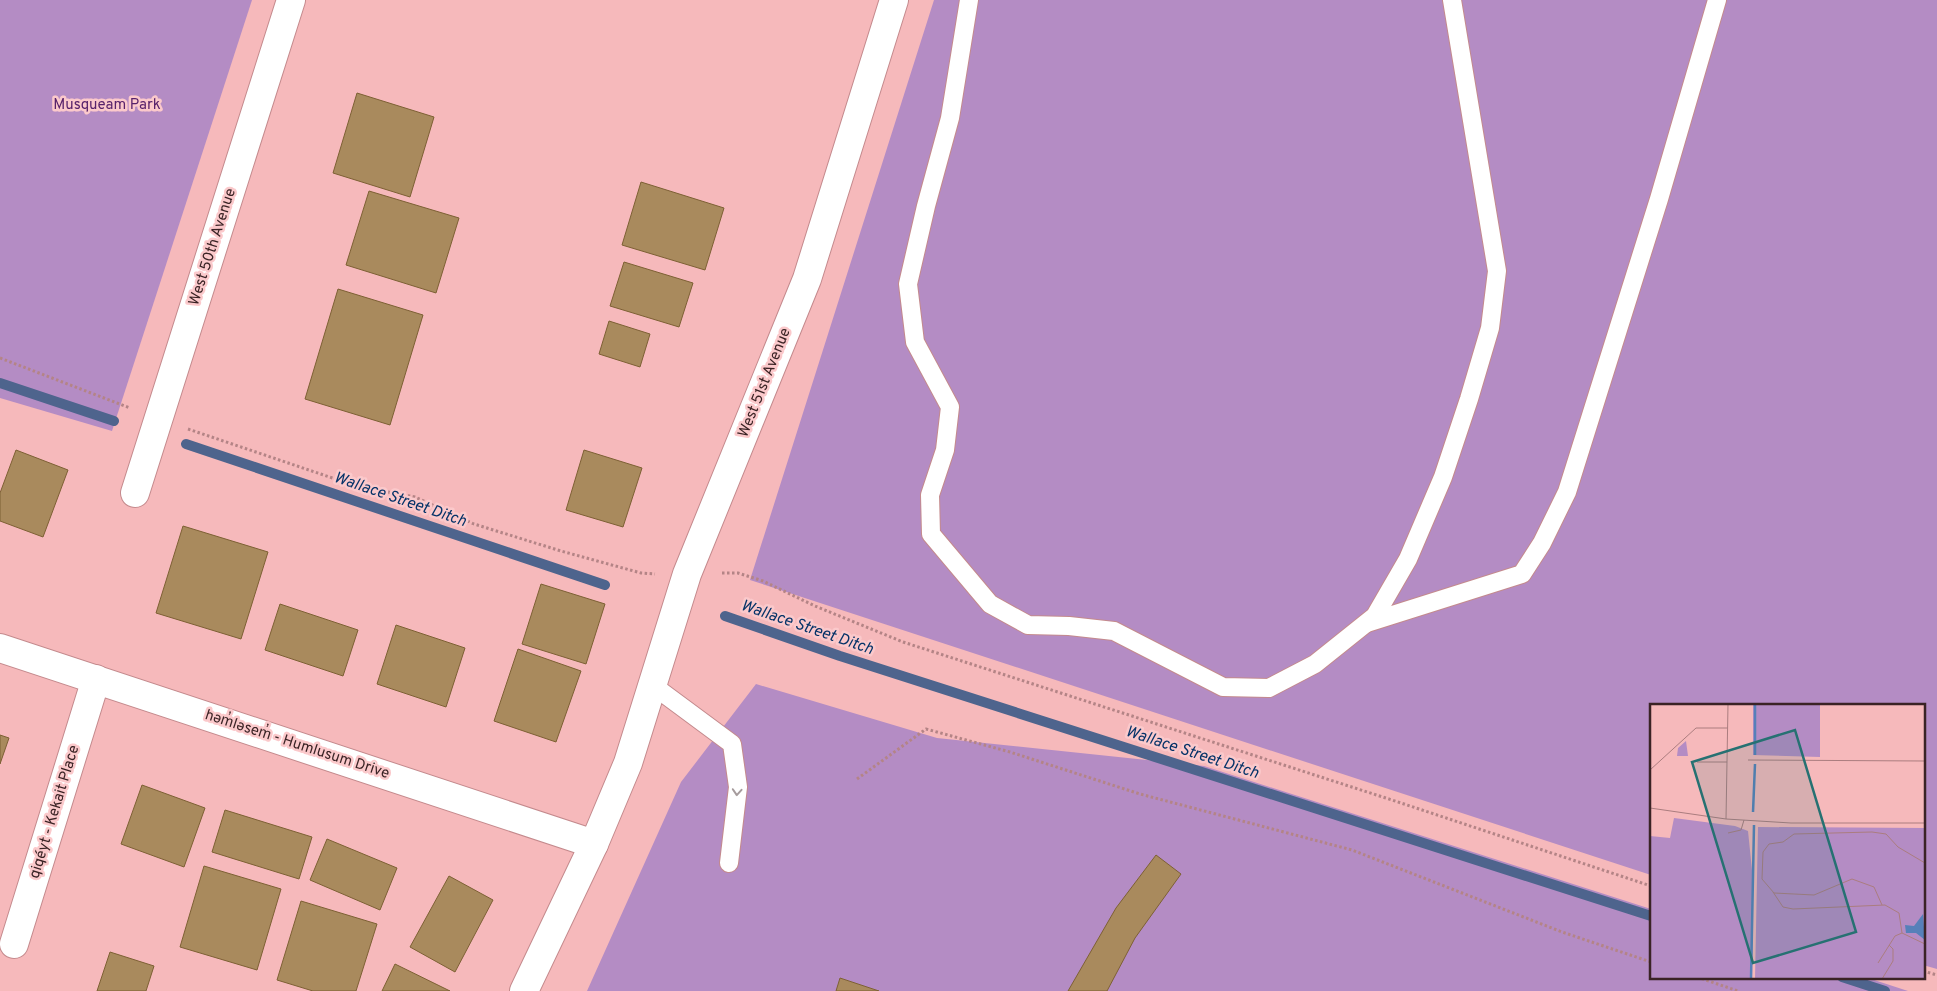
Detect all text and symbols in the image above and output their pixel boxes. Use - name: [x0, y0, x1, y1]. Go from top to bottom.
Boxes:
- park label: Musqueam Park: [53, 96, 161, 115]
- street label: West 50th Avenue: [185, 186, 241, 308]
- street label: West 51st Avenue: [734, 325, 796, 441]
- water label: Wallace Street Ditch: [331, 468, 469, 532]
- water label: Wallace Street Ditch: [738, 596, 876, 660]
- street label: həm̓ləsem̓ - Humlusum Drive: [202, 704, 392, 784]
- inset map: [1650, 704, 1924, 978]
- water label: Wallace Street Ditch: [1123, 722, 1261, 784]
- street label: qiqéyt - Kekait Place: [26, 743, 84, 881]
- one-way arrow: [732, 789, 743, 797]

